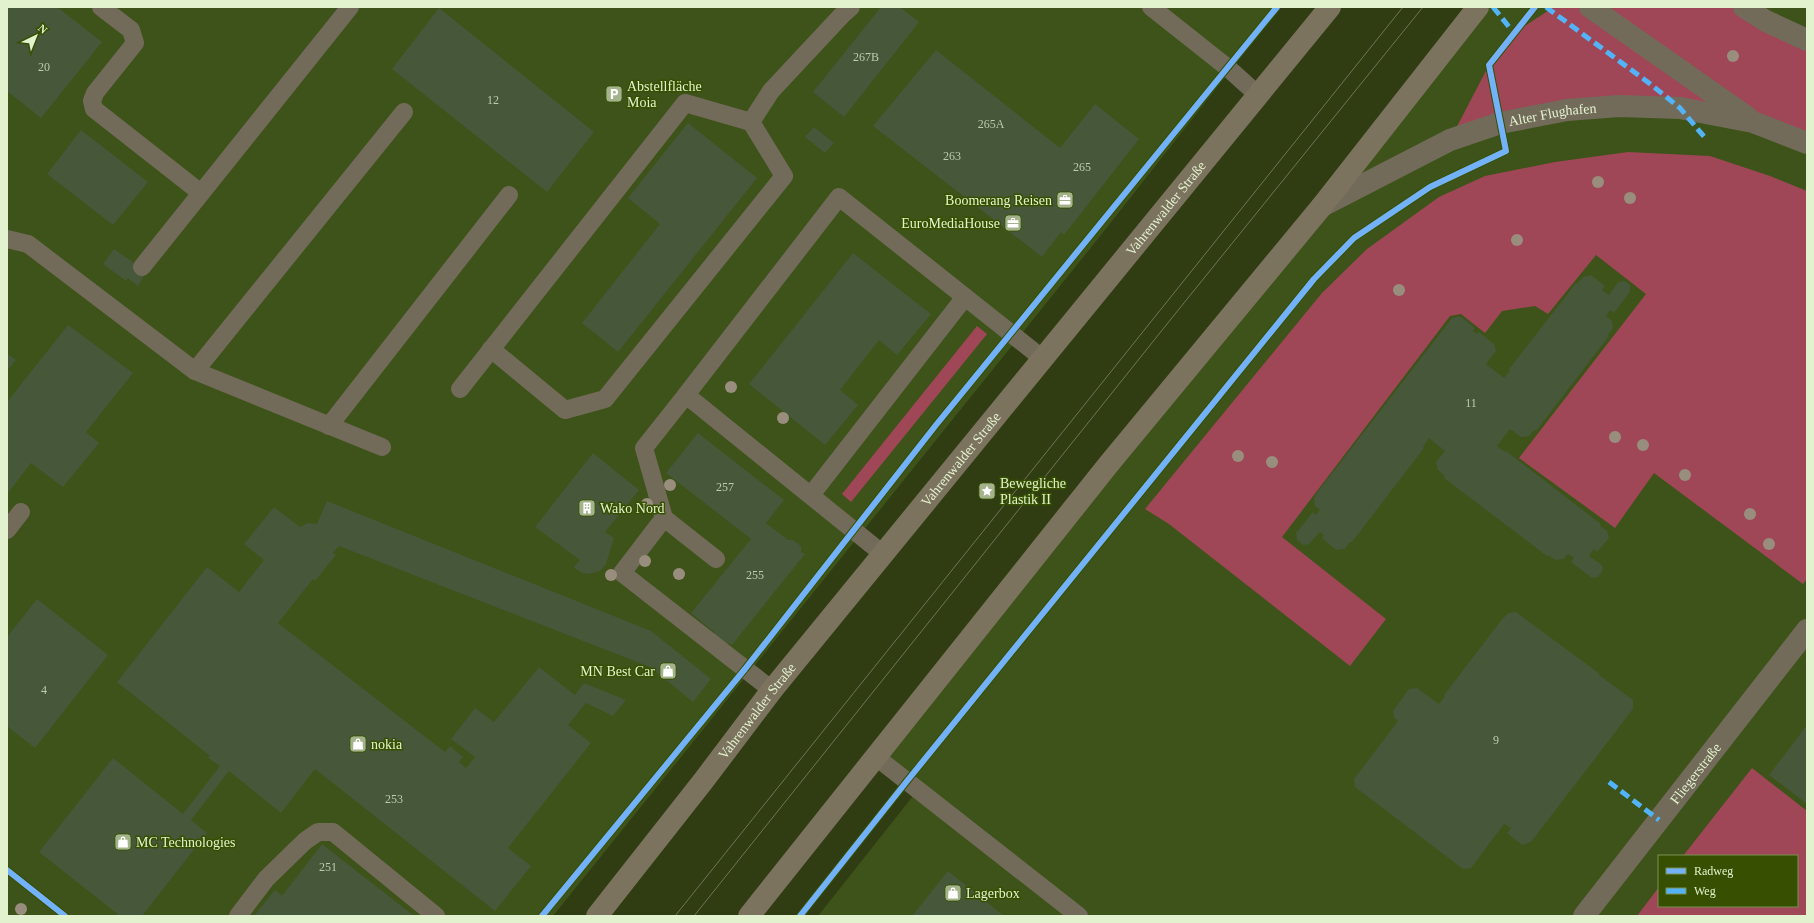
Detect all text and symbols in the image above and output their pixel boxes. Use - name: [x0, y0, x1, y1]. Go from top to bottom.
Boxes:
- north arrow: [16, 16, 56, 56]
- text: N: [36, 22, 50, 36]
- house number: 267B: [853, 50, 879, 64]
- house number: 20: [38, 60, 50, 74]
- place label: Abstellfläche Moia: [627, 79, 702, 110]
- parking icon: Abstellfläche Moia: [604, 84, 624, 104]
- house number: 12: [487, 93, 499, 107]
- street label: Alter Flughafen: [1507, 100, 1597, 129]
- house number: 265A: [978, 117, 1005, 131]
- house number: 263: [943, 149, 961, 163]
- street label: Vahrenwalder Straße: [1123, 158, 1208, 258]
- house number: 265: [1073, 160, 1091, 174]
- office icon: Boomerang Reisen: [1055, 190, 1075, 210]
- place label: Boomerang Reisen: [945, 193, 1052, 208]
- office icon: EuroMediaHouse: [1003, 213, 1023, 233]
- place label: EuroMediaHouse: [901, 216, 1000, 231]
- house number: 11: [1465, 396, 1477, 410]
- street label: Vahrenwalder Straße: [918, 409, 1003, 509]
- place label: Bewegliche Plastik II: [1000, 476, 1066, 507]
- house number: 257: [716, 480, 734, 494]
- place icon: Bewegliche Plastik II: [977, 481, 997, 501]
- building icon: Wako Nord: [577, 498, 597, 518]
- place label: Wako Nord: [600, 501, 665, 516]
- house number: 255: [746, 568, 764, 582]
- street label: Vahrenwalder Straße: [715, 660, 798, 762]
- shop icon: MN Best Car: [658, 661, 678, 681]
- place label: MN Best Car: [580, 664, 655, 679]
- house number: 4: [41, 683, 47, 697]
- house number: 9: [1493, 733, 1499, 747]
- shop icon: nokia: [348, 734, 368, 754]
- place label: nokia: [371, 737, 403, 752]
- street label: Fliegerstraße: [1667, 740, 1724, 807]
- house number: 253: [385, 792, 403, 806]
- shop icon: MC Technologies: [113, 832, 133, 852]
- place label: MC Technologies: [136, 835, 235, 850]
- legend: [1658, 855, 1798, 907]
- house number: 251: [319, 860, 337, 874]
- text: Radweg: [1694, 864, 1733, 878]
- shop icon: Lagerbox: [943, 883, 963, 903]
- text: Weg: [1694, 884, 1716, 898]
- place label: Lagerbox: [966, 886, 1020, 901]

